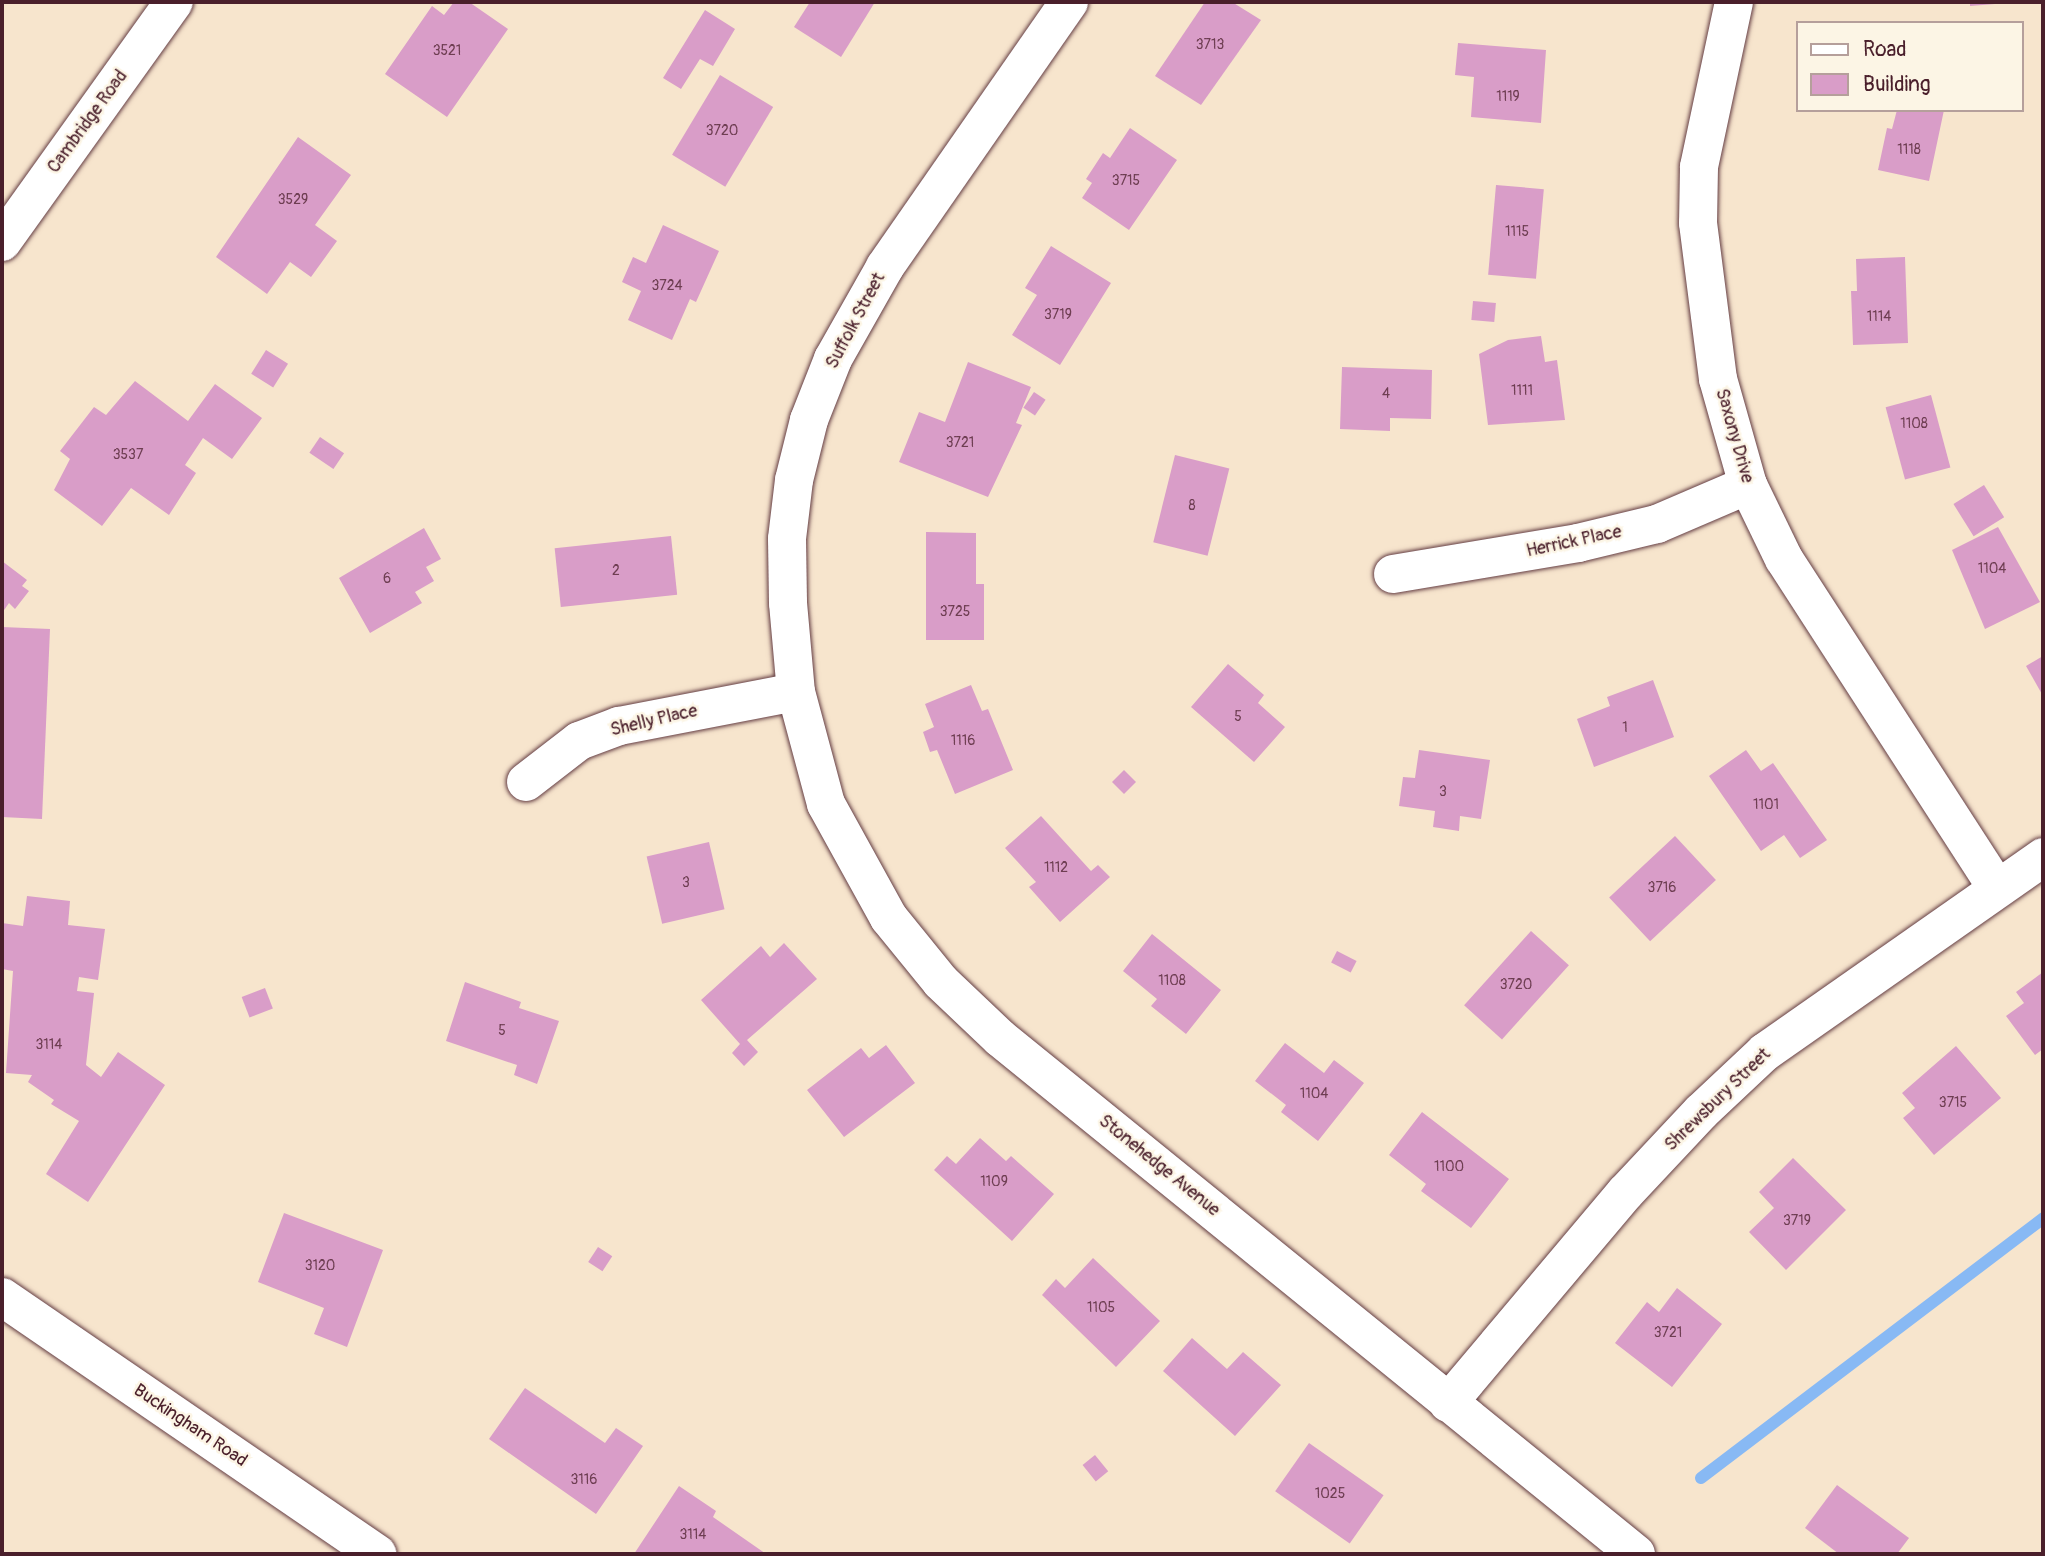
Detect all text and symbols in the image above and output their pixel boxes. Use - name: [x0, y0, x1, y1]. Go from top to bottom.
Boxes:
- legend: [1797, 21, 2024, 112]
- text: Road: [1863, 36, 1907, 63]
- house number: 3713: [1196, 37, 1224, 53]
- house number: 3521: [433, 43, 461, 59]
- street label: Cambridge Road: [43, 66, 133, 178]
- text: Building: [1863, 71, 1930, 98]
- house number: 1119: [1496, 89, 1520, 105]
- house number: 3720: [706, 123, 738, 139]
- house number: 1118: [1897, 142, 1921, 158]
- house number: 3715: [1112, 173, 1140, 189]
- house number: 3529: [278, 192, 308, 208]
- house number: 1115: [1505, 224, 1529, 240]
- street label: Suffolk Street: [822, 269, 890, 373]
- house number: 3724: [651, 278, 683, 294]
- house number: 3719: [1044, 307, 1072, 323]
- house number: 1114: [1867, 309, 1891, 325]
- house number: 1111: [1511, 383, 1533, 399]
- house number: 4: [1382, 386, 1390, 402]
- street label: Saxony Drive: [1710, 386, 1758, 486]
- house number: 1108: [1900, 416, 1928, 432]
- house number: 3721: [946, 435, 974, 451]
- house number: 3537: [113, 447, 143, 463]
- house number: 8: [1188, 498, 1196, 514]
- street label: Herrick Place: [1524, 521, 1624, 563]
- house number: 1104: [1978, 561, 2006, 577]
- house number: 2: [612, 563, 620, 579]
- house number: 6: [383, 571, 391, 587]
- house number: 3725: [940, 604, 970, 620]
- street label: Shelly Place: [608, 701, 700, 741]
- house number: 5: [1234, 709, 1242, 725]
- house number: 1: [1622, 720, 1628, 736]
- house number: 1116: [951, 733, 975, 749]
- house number: 3: [1439, 784, 1447, 800]
- house number: 1101: [1753, 797, 1779, 813]
- house number: 1112: [1044, 860, 1068, 876]
- house number: 3: [682, 875, 690, 891]
- house number: 3716: [1648, 880, 1676, 896]
- house number: 1108: [1158, 973, 1186, 989]
- house number: 3720: [1500, 977, 1532, 993]
- house number: 5: [498, 1023, 506, 1039]
- house number: 3114: [36, 1037, 62, 1053]
- street label: Shrewsbury Street: [1661, 1044, 1775, 1156]
- house number: 1104: [1300, 1086, 1328, 1102]
- house number: 3715: [1939, 1095, 1967, 1111]
- street label: Stonehedge Avenue: [1094, 1111, 1224, 1221]
- house number: 1100: [1434, 1159, 1464, 1175]
- house number: 1109: [980, 1174, 1008, 1190]
- house number: 3719: [1783, 1213, 1811, 1229]
- house number: 3120: [305, 1258, 335, 1274]
- house number: 1105: [1087, 1300, 1115, 1316]
- house number: 3721: [1654, 1325, 1682, 1341]
- street label: Buckingham Road: [129, 1380, 251, 1472]
- house number: 3116: [571, 1472, 597, 1488]
- house number: 1025: [1315, 1486, 1345, 1502]
- house number: 3114: [680, 1527, 706, 1543]

